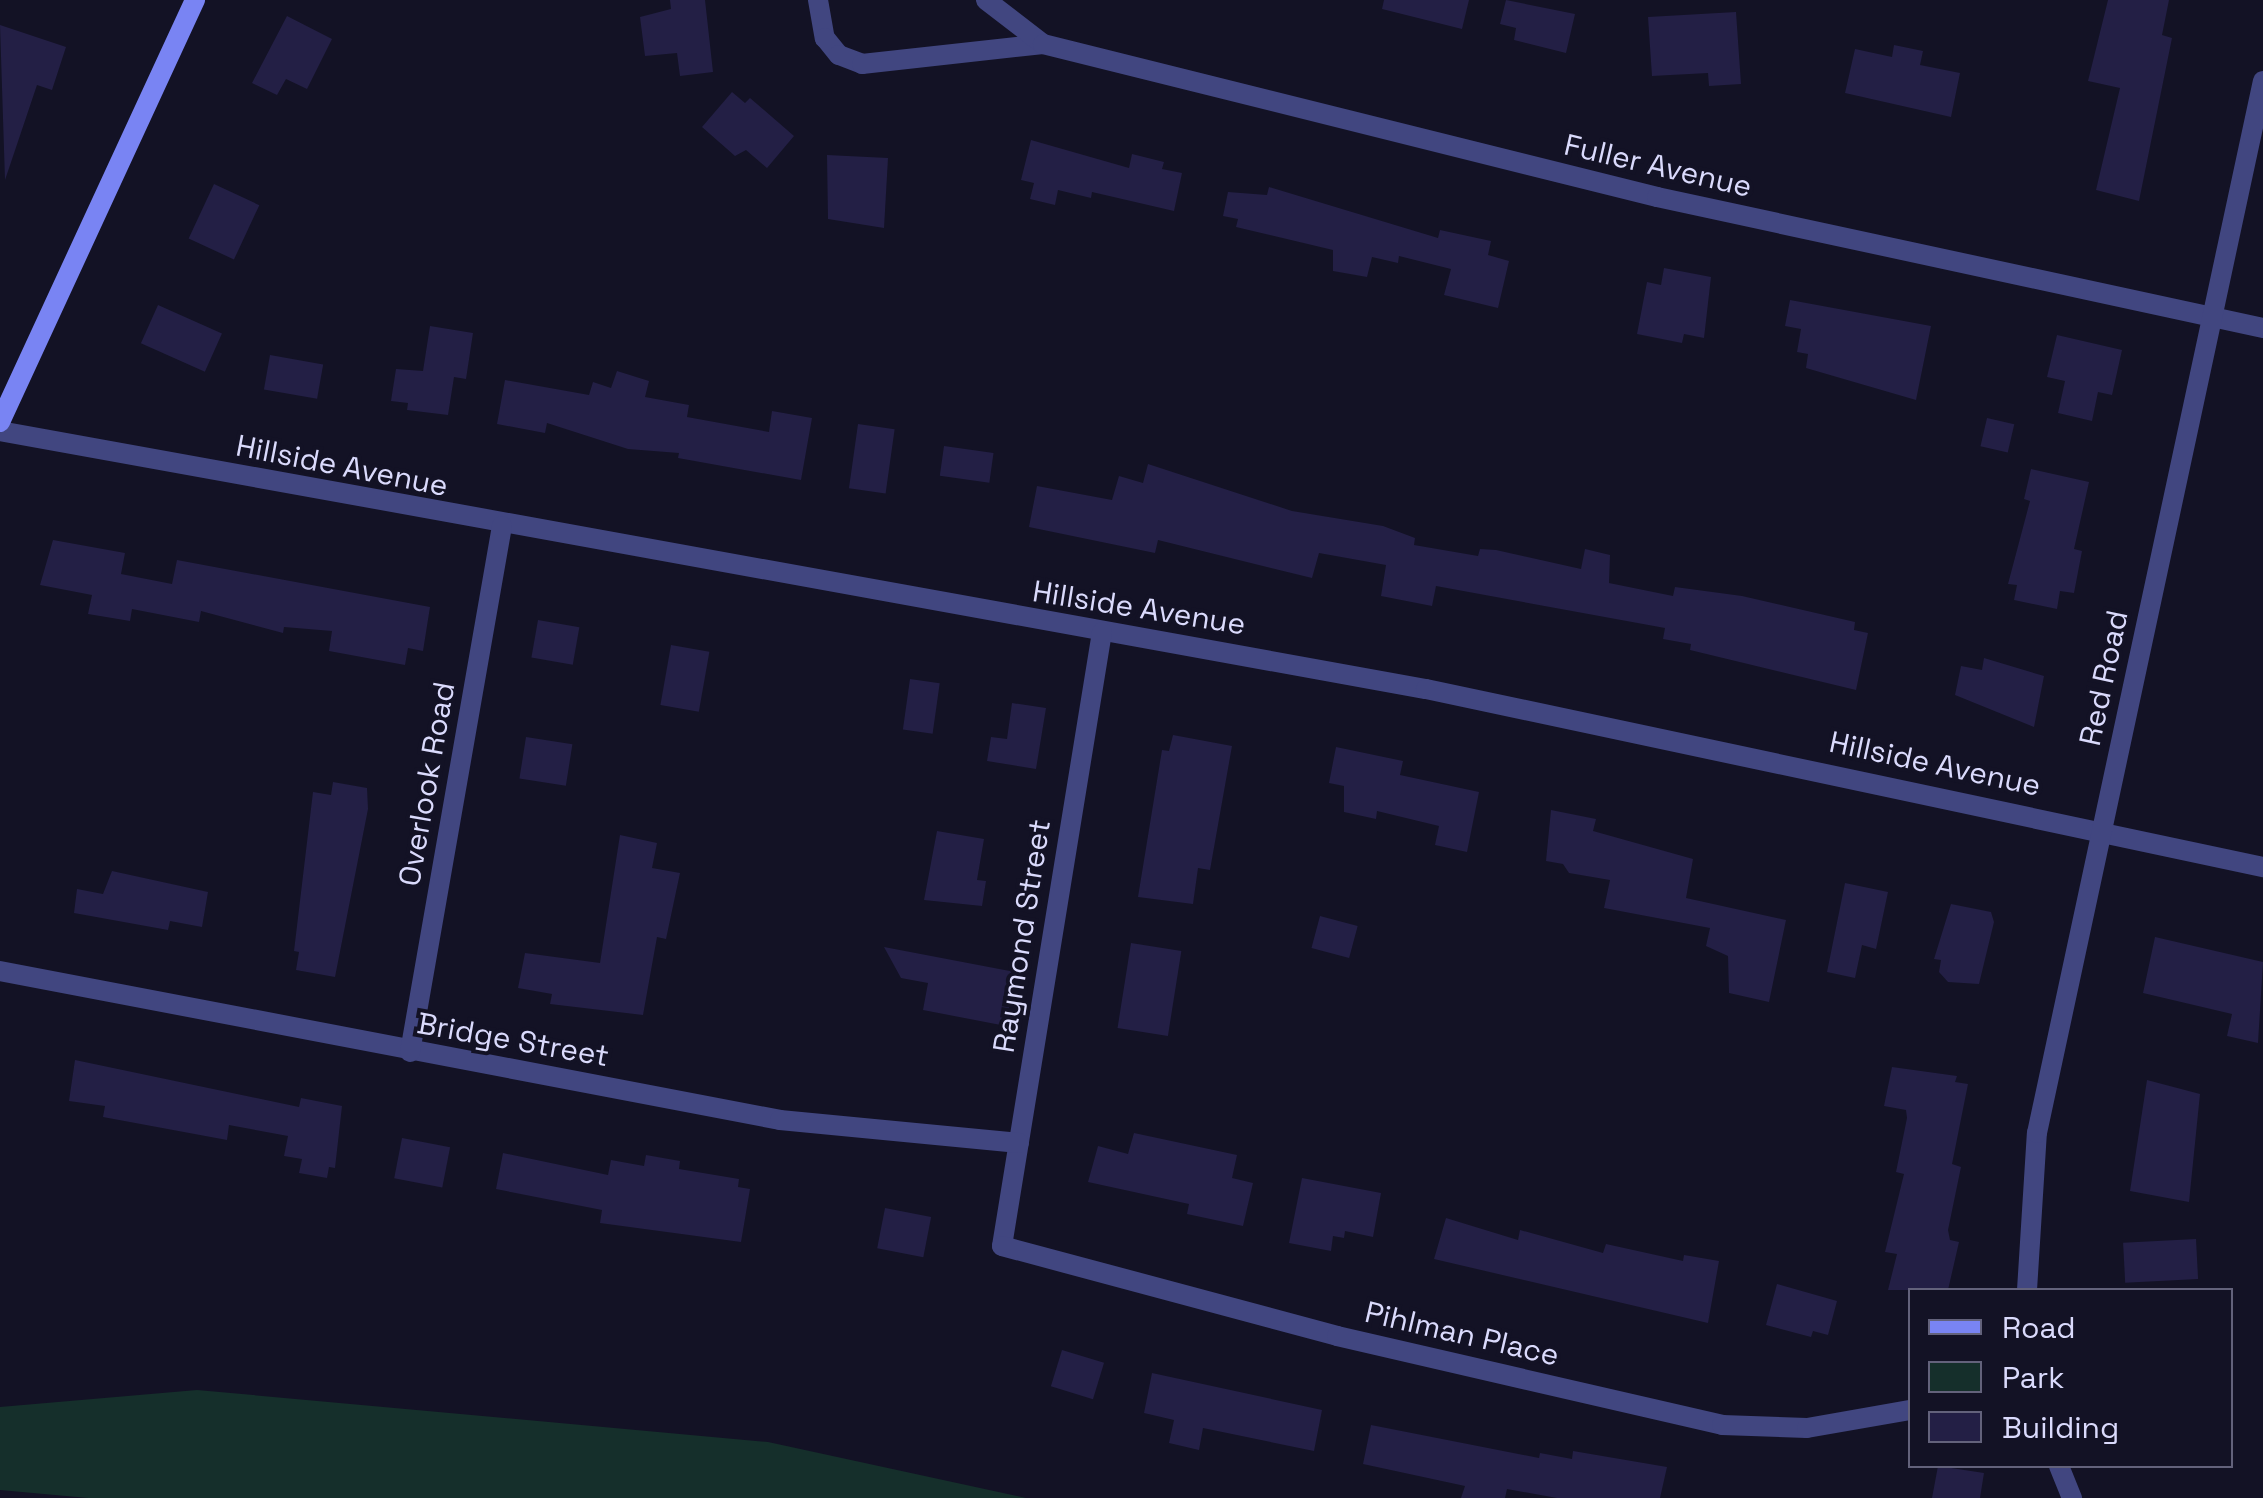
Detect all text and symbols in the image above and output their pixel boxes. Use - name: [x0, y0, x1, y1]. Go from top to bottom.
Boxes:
- street label: Fuller Avenue: [1560, 127, 1756, 205]
- street label: Hillside Avenue: [233, 428, 451, 504]
- street label: Hillside Avenue: [1030, 573, 1248, 643]
- street label: Red Road: [2072, 607, 2136, 749]
- street label: Overlook Road: [391, 679, 463, 889]
- street label: Hillside Avenue: [1826, 724, 2044, 804]
- street label: Raymond Street: [986, 817, 1058, 1055]
- street label: Bridge Street: [414, 1005, 612, 1075]
- legend: [1908, 1288, 2233, 1468]
- street label: Pihlman Place: [1361, 1294, 1563, 1374]
- text: Road: [2002, 1308, 2076, 1347]
- text: Park: [2002, 1358, 2064, 1397]
- text: Building: [2002, 1408, 2119, 1447]

